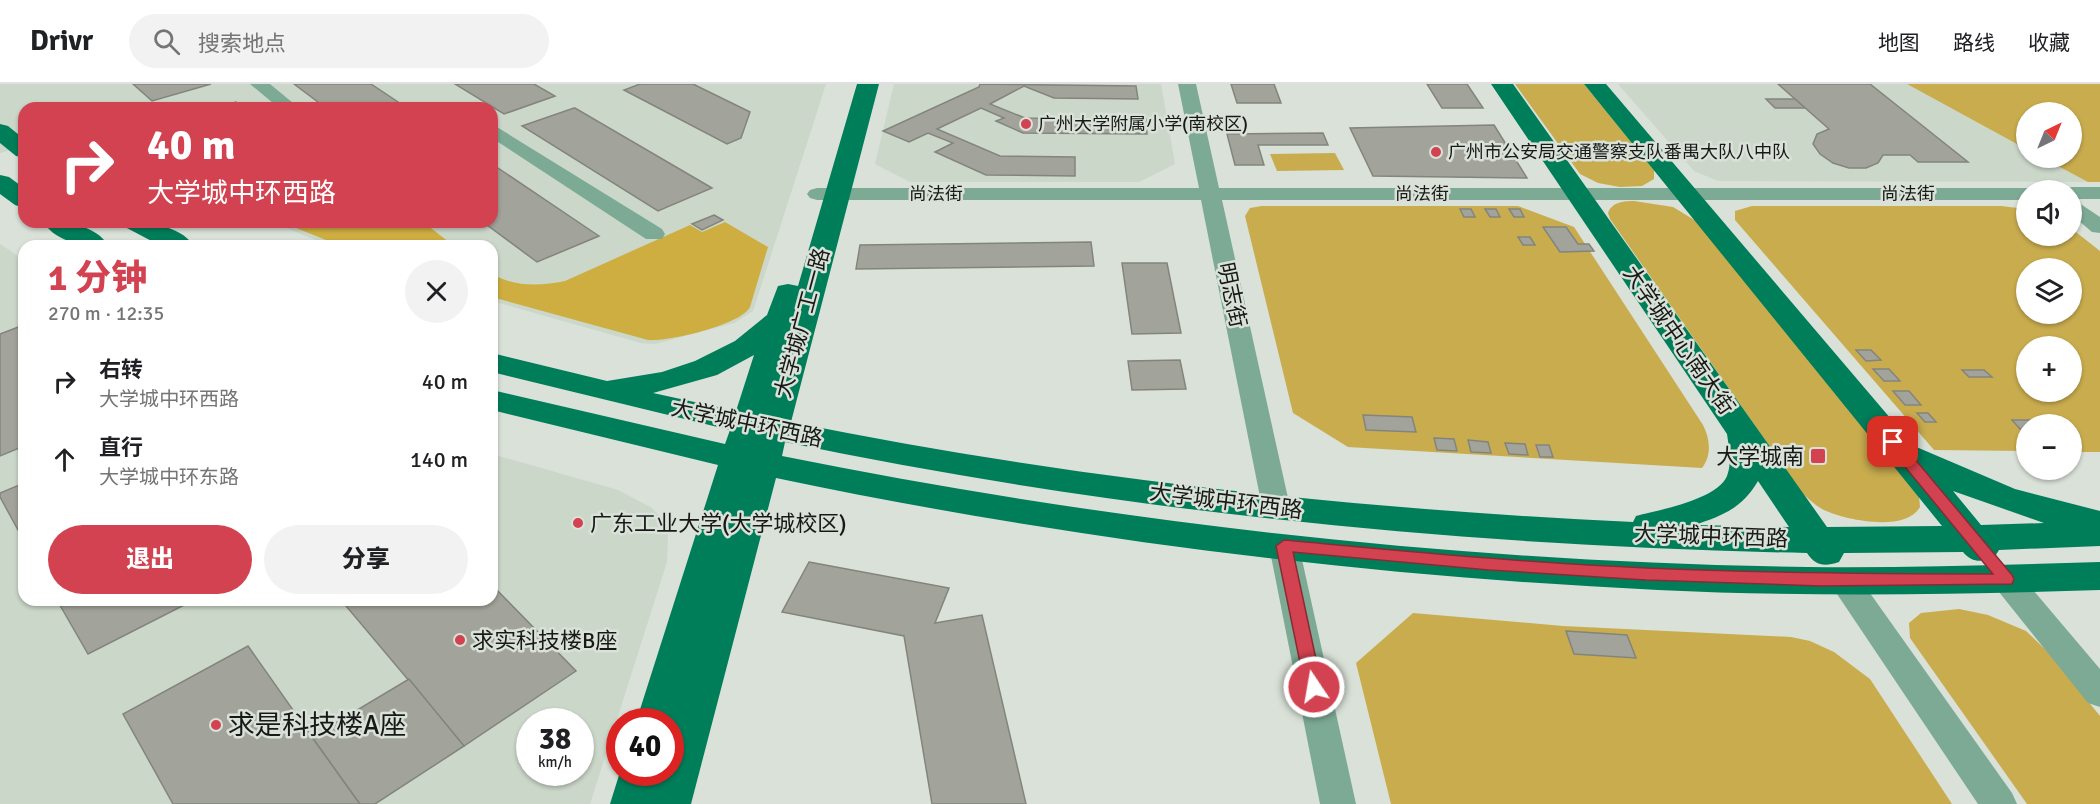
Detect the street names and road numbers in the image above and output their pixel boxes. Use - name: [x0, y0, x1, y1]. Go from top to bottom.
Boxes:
- street label: 尚法街: [909, 183, 963, 205]
- street label: 尚法街: [1395, 183, 1449, 205]
- street label: 尚法街: [1881, 183, 1935, 205]
- street label: 大学城广工一路: [769, 245, 835, 401]
- street label: 明志街: [1212, 260, 1252, 330]
- street label: 大学城中心南大街: [1617, 260, 1741, 420]
- street label: 大学城中环西路: [669, 394, 825, 452]
- street label: 大学城中环西路: [1148, 478, 1304, 524]
- street label: 大学城中环西路: [1634, 520, 1788, 552]

